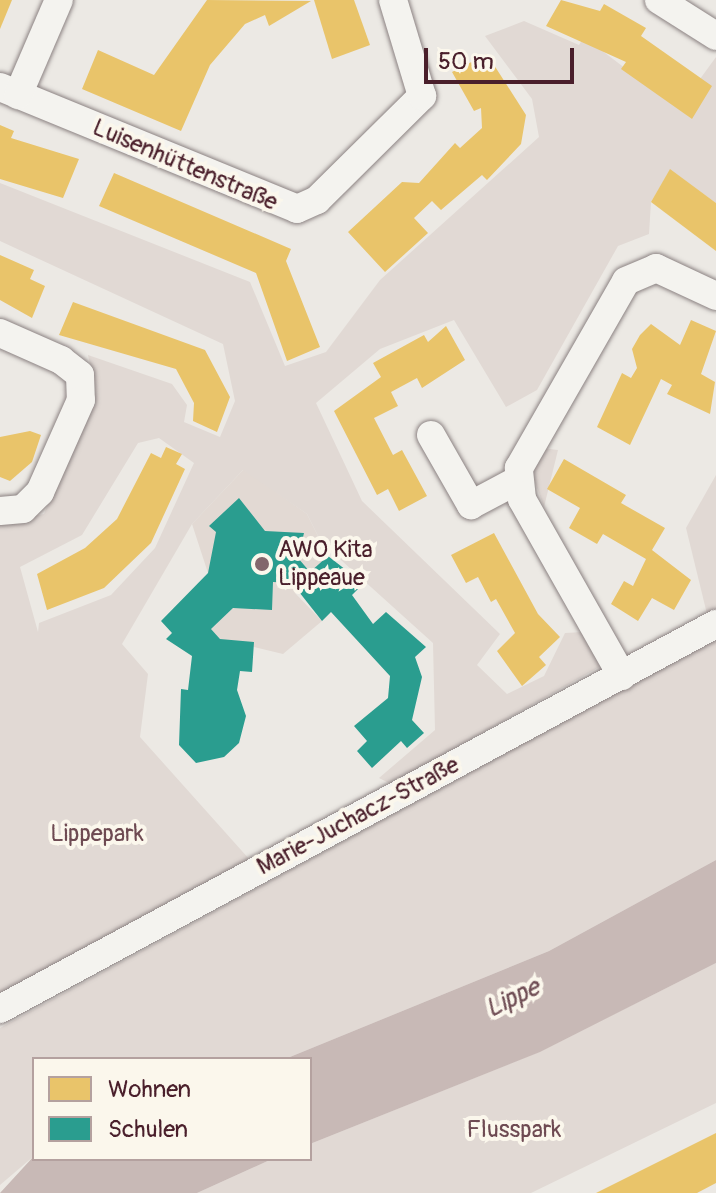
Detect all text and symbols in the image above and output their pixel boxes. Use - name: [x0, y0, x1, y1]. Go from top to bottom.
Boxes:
- scale bar: [428, 32, 578, 82]
- text: 50 m: [438, 47, 494, 76]
- street label: Luisenhüttenstraße: [88, 113, 282, 217]
- place label: AWO Kita Lippeaue: [278, 536, 373, 592]
- marker: AWO Kita Lippeaue: [253, 555, 271, 573]
- street label: Marie-Juchacz-Straße: [252, 751, 464, 881]
- park label: Lippepark: [50, 820, 144, 848]
- water label: Lippe: [481, 973, 545, 1025]
- legend: [32, 1057, 312, 1161]
- text: Wohnen: [108, 1075, 191, 1104]
- text: Schulen: [108, 1115, 188, 1144]
- park label: Flusspark: [467, 1116, 561, 1144]

